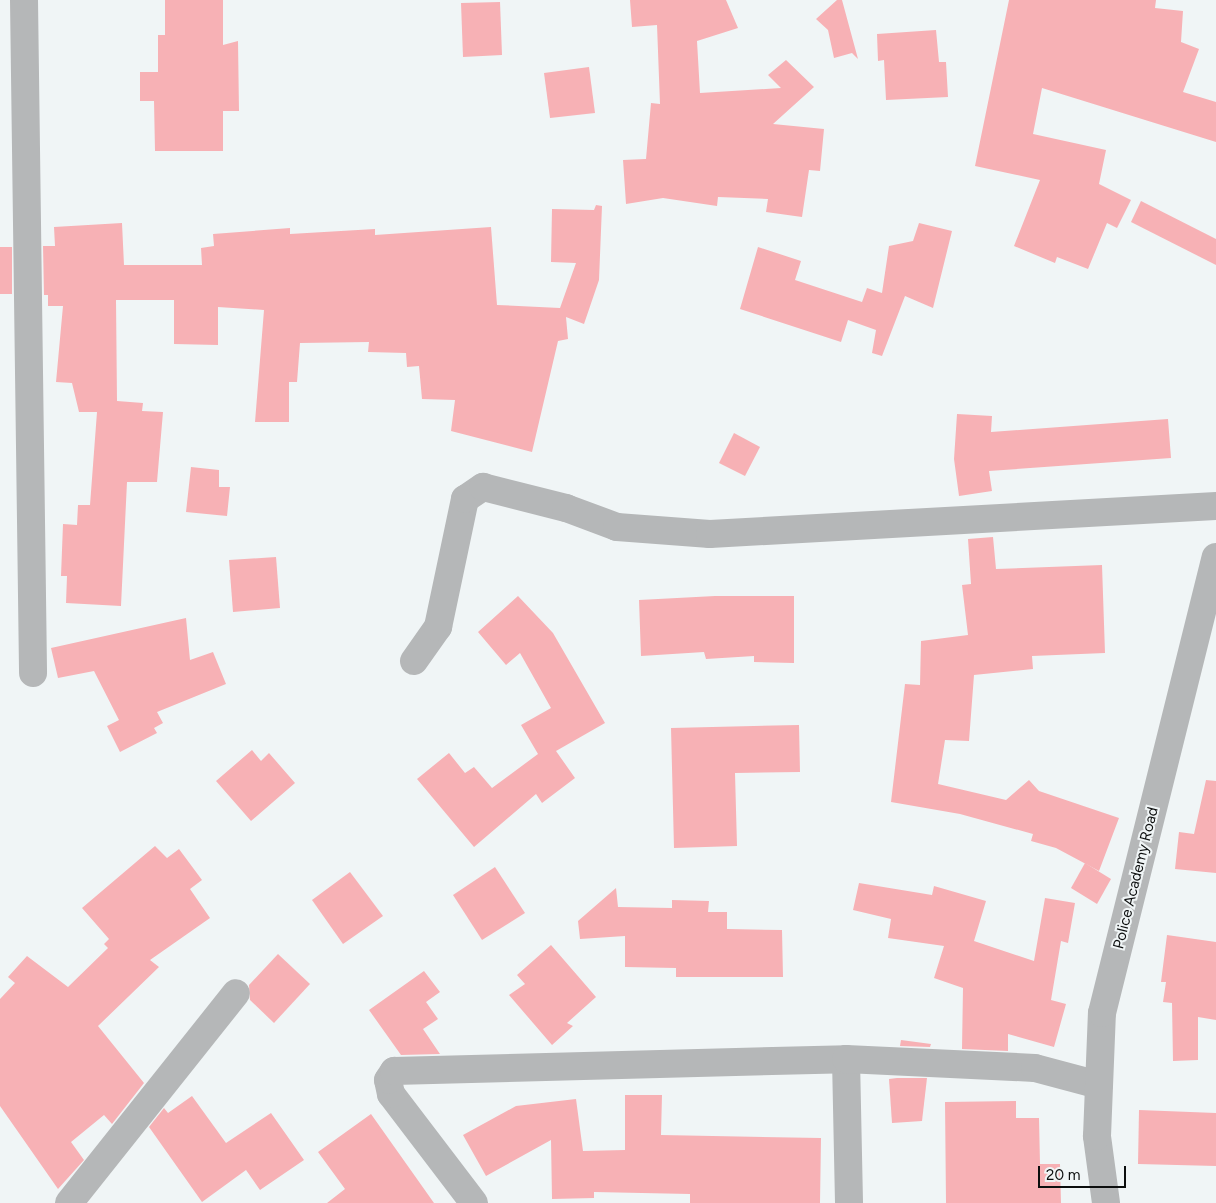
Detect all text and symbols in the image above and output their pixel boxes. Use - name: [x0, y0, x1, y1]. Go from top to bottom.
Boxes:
- street label: Police Academy Road: [1110, 805, 1162, 951]
- scale bar: [1041, 1156, 1128, 1188]
- text: 20 m: [1046, 1166, 1080, 1184]

